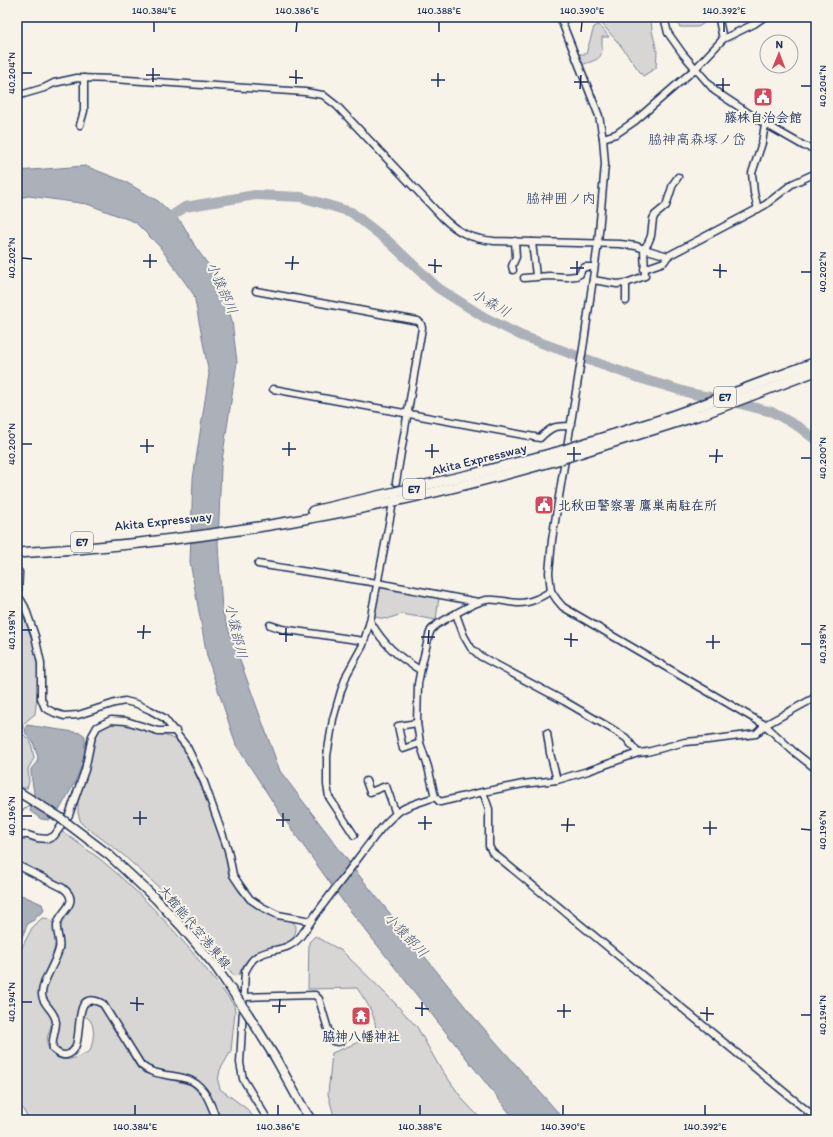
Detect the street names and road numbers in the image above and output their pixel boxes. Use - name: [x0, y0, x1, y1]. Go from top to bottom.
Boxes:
- road number: E7: [714, 387, 736, 407]
- street label: Akita Expressway: [430, 440, 528, 478]
- road number: E7: [403, 479, 425, 499]
- street label: Akita Expressway: [114, 508, 212, 534]
- road number: E7: [71, 532, 93, 552]
- street label: 大館能代空港東線: [156, 882, 235, 972]

